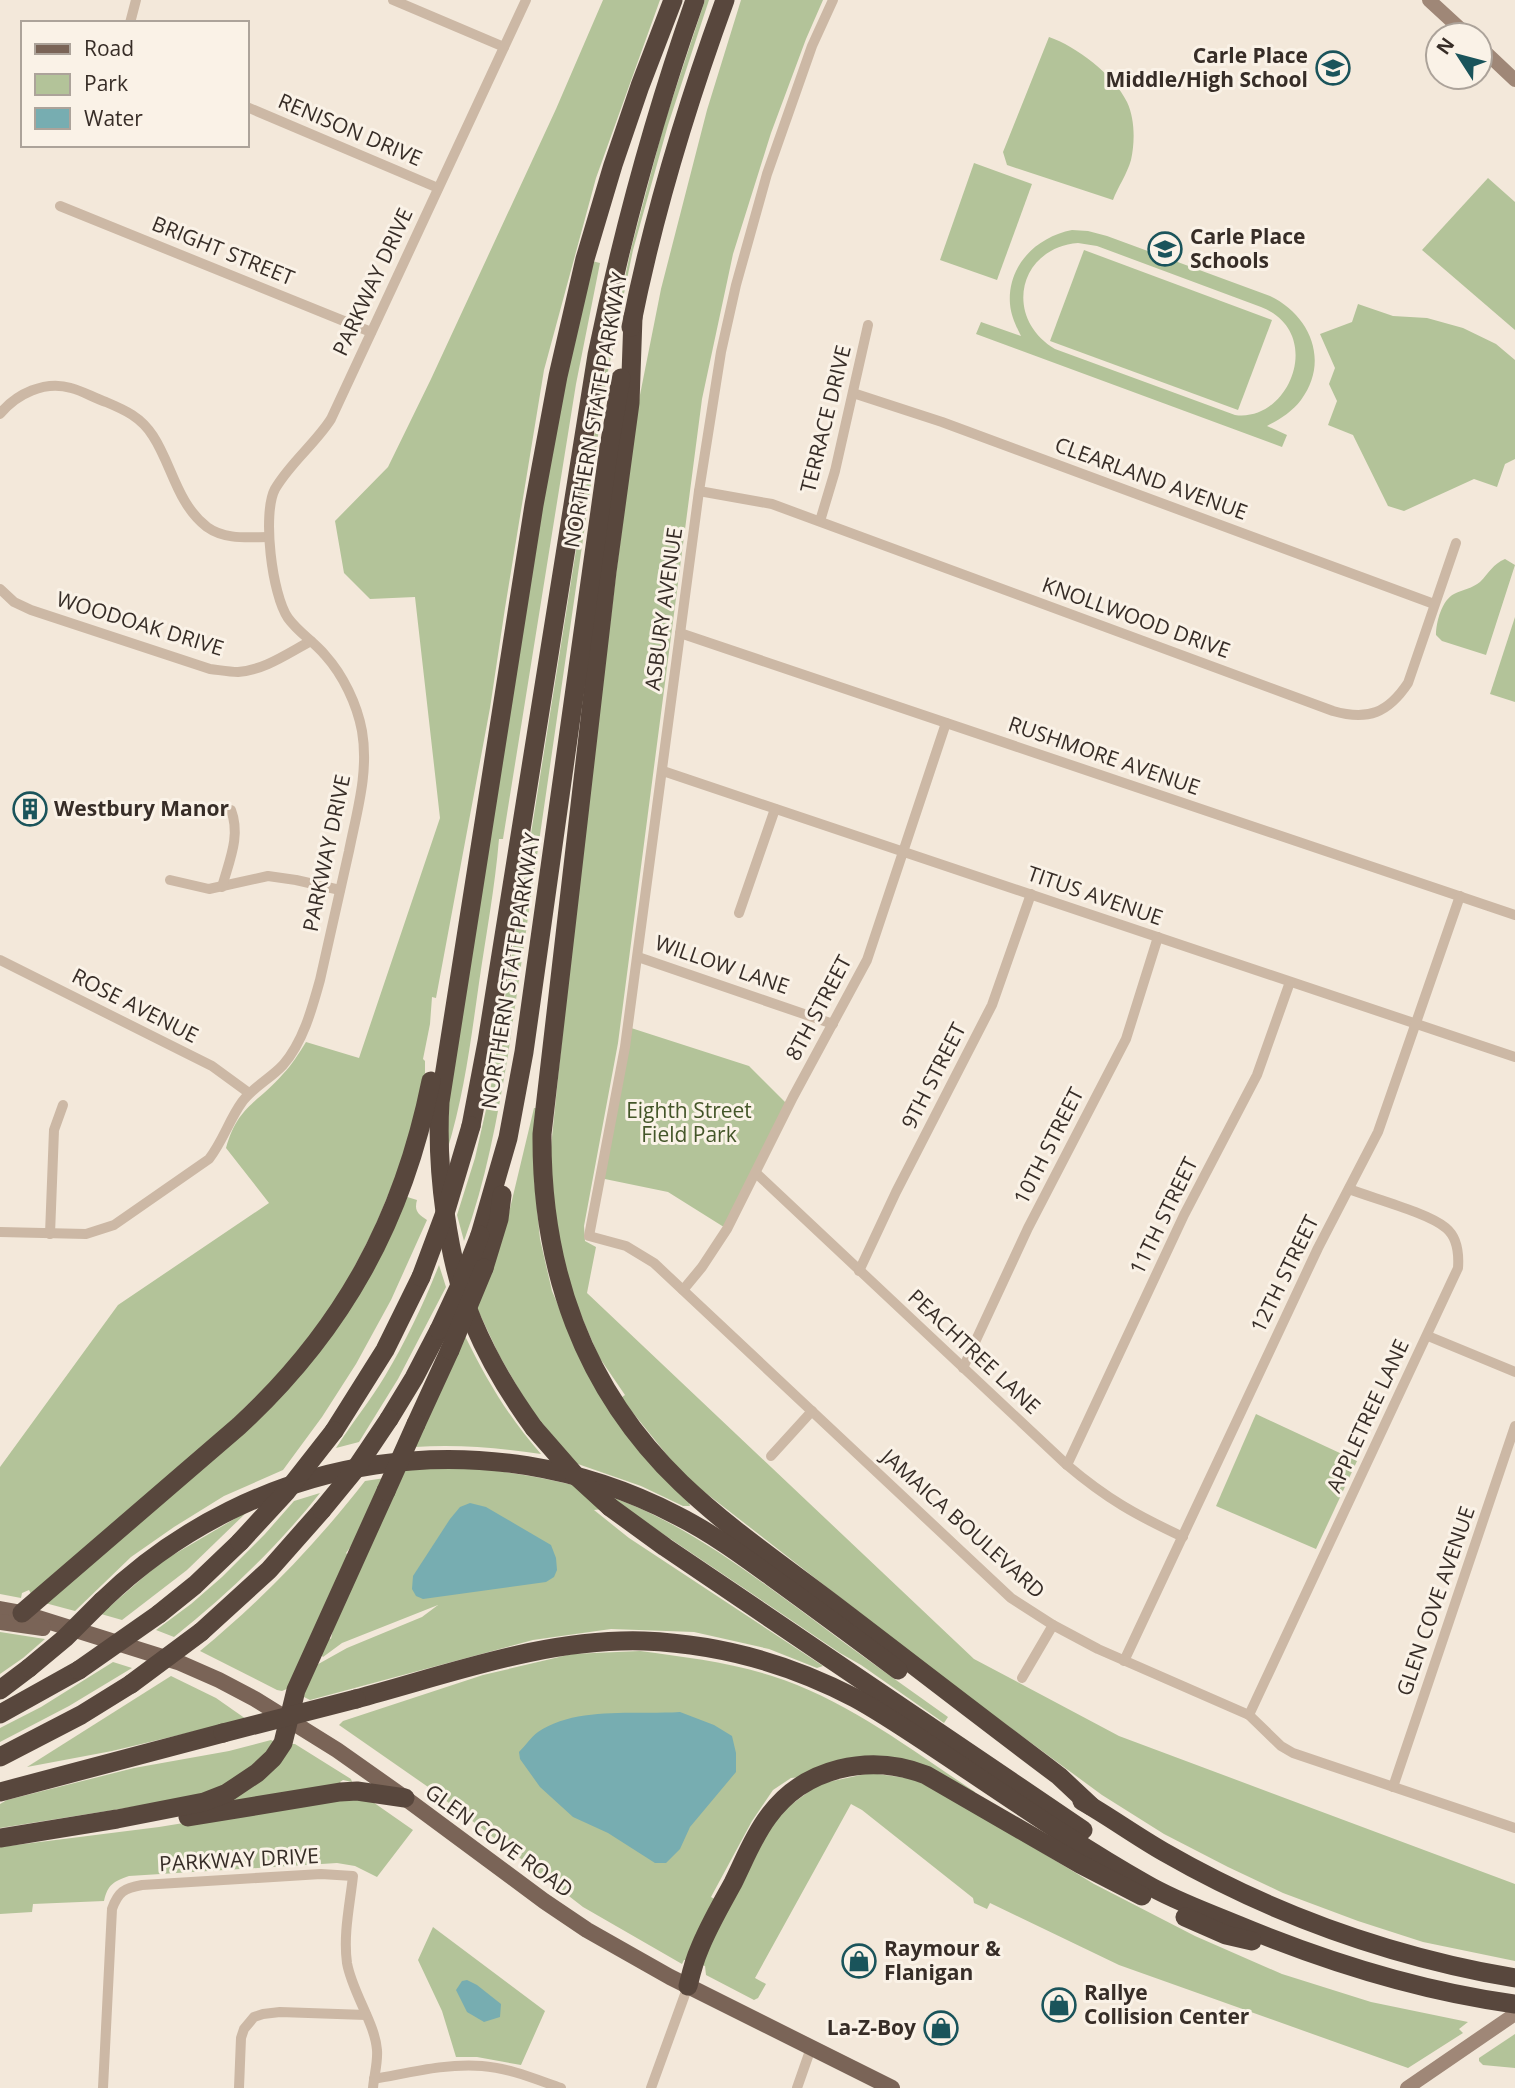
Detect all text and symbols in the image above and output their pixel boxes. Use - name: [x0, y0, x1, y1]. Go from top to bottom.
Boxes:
- legend: [21, 21, 248, 147]
- north arrow: [1424, 21, 1494, 91]
- text: N: [1430, 32, 1460, 60]
- text: Road: [84, 34, 134, 62]
- place label: Carle Place Middle/High School: [1106, 41, 1308, 93]
- school or university icon: Carle Place Middle/High School: [1314, 49, 1352, 87]
- text: Park: [84, 69, 128, 97]
- street label: RENISON DRIVE: [274, 86, 427, 172]
- text: Water: [84, 104, 143, 132]
- street label: PARKWAY DRIVE: [326, 203, 419, 360]
- street label: BRIGHT STREET: [148, 209, 299, 292]
- place label: Carle Place Schools: [1190, 222, 1305, 274]
- school or university icon: Carle Place Schools: [1146, 230, 1184, 268]
- street label: NORTHERN STATE PARKWAY: [557, 270, 633, 550]
- street label: TERRACE DRIVE: [793, 342, 857, 495]
- street label: CLEARLAND AVENUE: [1051, 430, 1252, 526]
- street label: ASBURY AVENUE: [638, 526, 688, 692]
- street label: KNOLLWOOD DRIVE: [1039, 570, 1234, 664]
- street label: WOODOAK DRIVE: [53, 584, 227, 662]
- street label: RUSHMORE AVENUE: [1005, 709, 1204, 801]
- street label: PARKWAY DRIVE: [296, 772, 356, 934]
- building icon: Westbury Manor: [11, 790, 49, 828]
- place label: Westbury Manor: [54, 794, 230, 822]
- street label: NORTHERN STATE PARKWAY: [474, 830, 546, 1111]
- street label: TITUS AVENUE: [1024, 859, 1167, 931]
- street label: WILLOW LANE: [652, 928, 793, 1000]
- street label: 8TH STREET: [779, 950, 858, 1065]
- street label: ROSE AVENUE: [68, 961, 203, 1049]
- street label: 9TH STREET: [894, 1017, 972, 1133]
- street label: 10TH STREET: [1007, 1082, 1090, 1209]
- park label: Eighth Street Field Park: [626, 1096, 752, 1148]
- street label: 11TH STREET: [1123, 1152, 1204, 1279]
- street label: 12TH STREET: [1244, 1210, 1325, 1337]
- street label: PEACHTREE LANE: [902, 1283, 1047, 1420]
- street label: APPLETREE LANE: [1319, 1334, 1415, 1497]
- street label: JAMAICA BOULEVARD: [875, 1441, 1051, 1604]
- street label: GLEN COVE AVENUE: [1389, 1502, 1481, 1699]
- street label: GLEN COVE ROAD: [420, 1777, 579, 1903]
- street label: PARKWAY DRIVE: [158, 1841, 320, 1877]
- place label: Raymour & Flanigan: [884, 1934, 1001, 1986]
- shop icon: Raymour & Flanigan: [840, 1942, 878, 1980]
- place label: Rallye Collision Center: [1084, 1978, 1250, 2030]
- shop icon: Rallye Collision Center: [1040, 1986, 1078, 2024]
- shop icon: La-Z-Boy: [922, 2009, 960, 2047]
- place label: La-Z-Boy: [827, 2013, 916, 2041]

